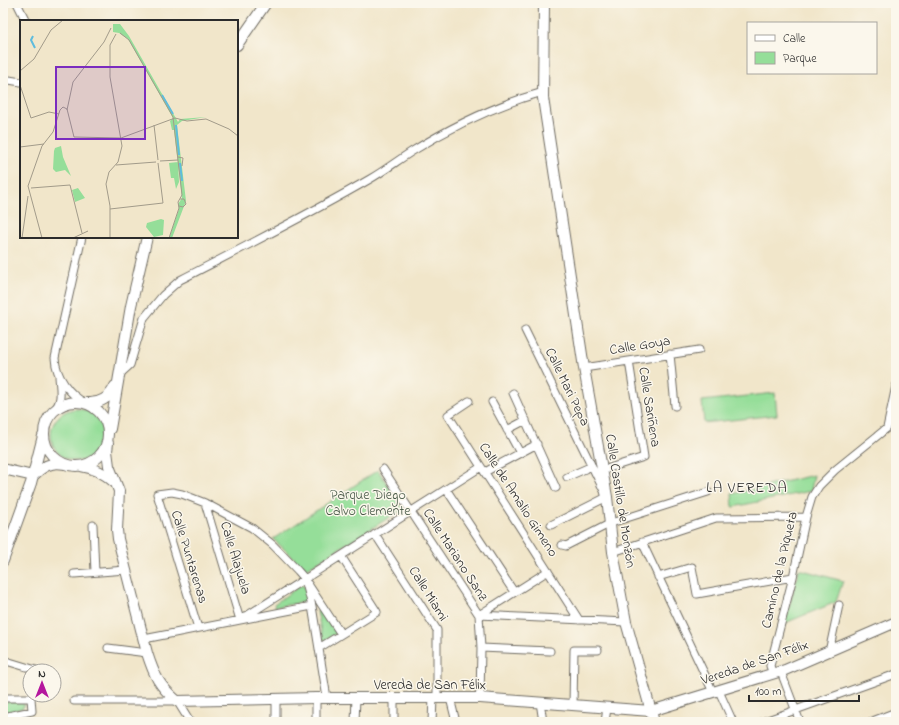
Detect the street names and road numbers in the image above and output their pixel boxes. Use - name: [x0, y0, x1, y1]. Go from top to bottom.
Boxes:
- street label: Calle Goya: [608, 331, 672, 362]
- street label: Calle Mari Pepa: [539, 344, 595, 430]
- street label: Calle Sariñena: [632, 365, 666, 449]
- street label: Calle Castillo de Monzón: [599, 433, 641, 569]
- street label: Calle de Amalio Gimeno: [473, 439, 563, 561]
- street label: Calle Mariano Sanz: [417, 504, 493, 606]
- street label: Calle Puntarenas: [165, 508, 213, 606]
- street label: Camino de la Piqueta: [756, 509, 804, 631]
- street label: Calle Alajuela: [214, 519, 256, 597]
- street label: Calle Miami: [403, 562, 453, 626]
- street label: Vereda de San Félix: [698, 635, 811, 692]
- street label: Vereda de San Félix: [373, 675, 486, 696]

